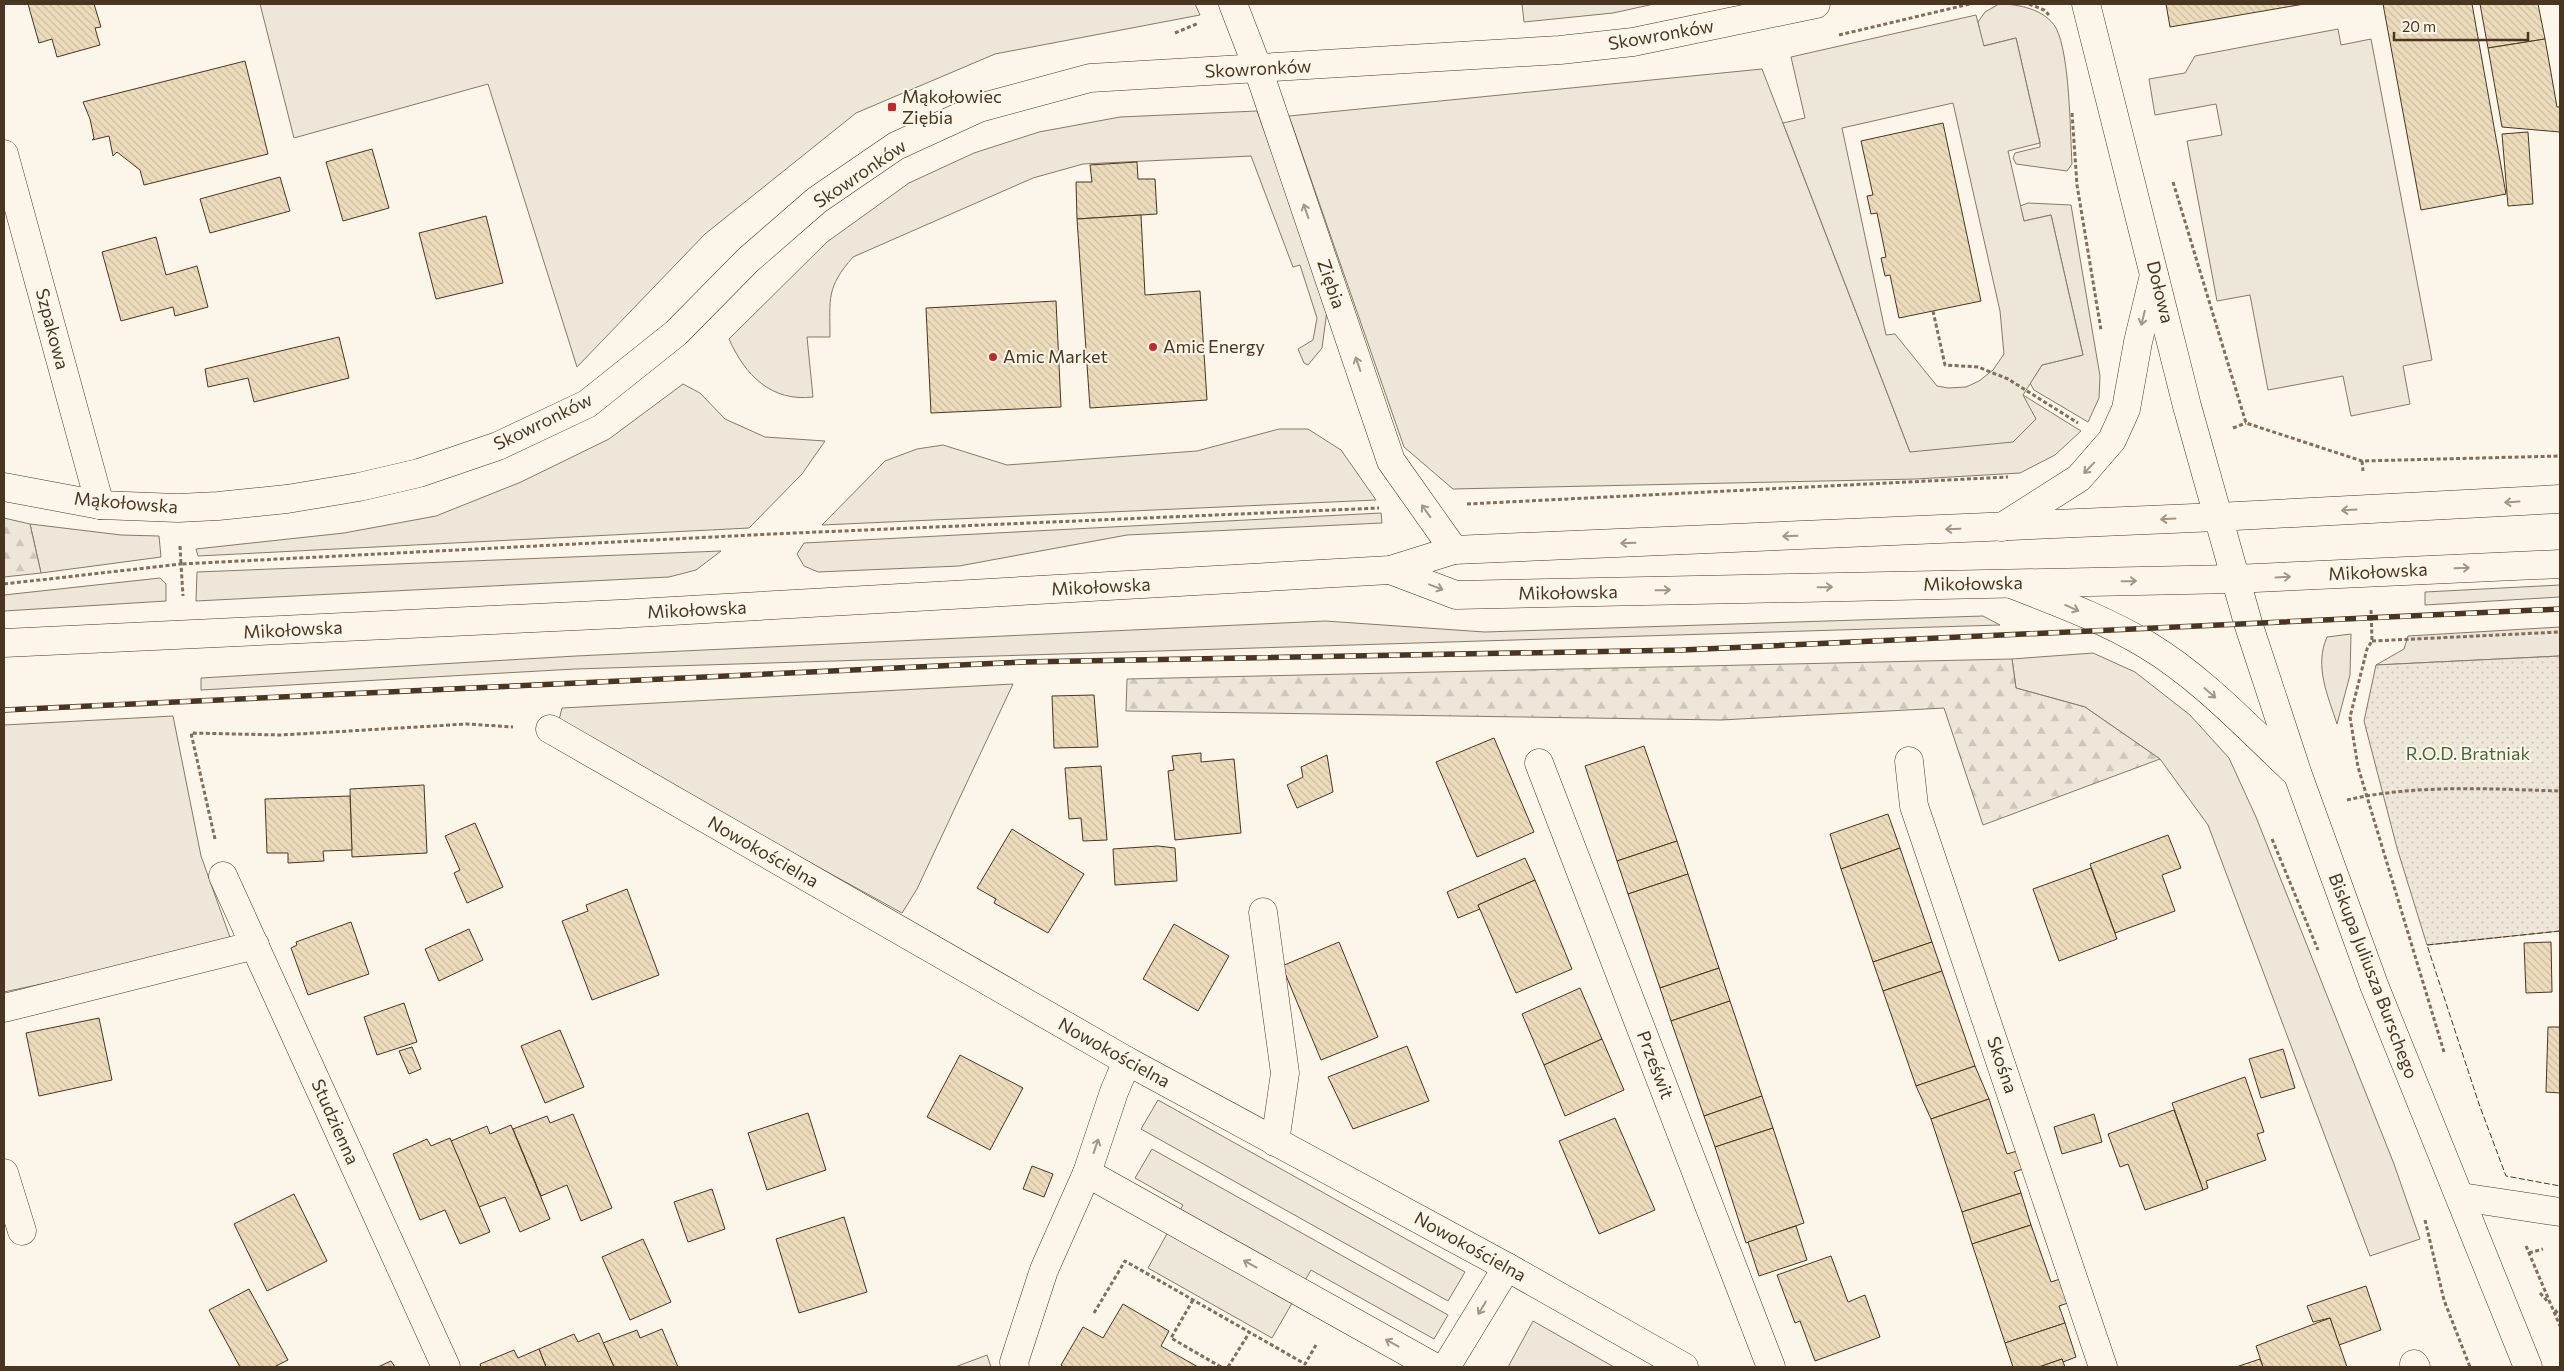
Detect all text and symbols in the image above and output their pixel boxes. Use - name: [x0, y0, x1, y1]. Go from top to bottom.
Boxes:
- scale bar: [2394, 10, 2528, 42]
- street label: Skowronków: [1606, 14, 1715, 54]
- text: 20 m: [2402, 17, 2436, 35]
- street label: Skowronków: [1204, 54, 1312, 82]
- place label: Mąkołowiec Ziębia: [902, 85, 1002, 128]
- marker: Mąkołowiec Ziębia: [886, 101, 898, 113]
- street label: Skowronków: [809, 134, 910, 212]
- one-way arrow: [1301, 203, 1310, 219]
- street label: Ziębia: [1313, 256, 1351, 311]
- street label: Dołowa: [2143, 258, 2179, 325]
- street label: Szpakowa: [32, 286, 74, 372]
- one-way arrow: [2138, 310, 2148, 326]
- place label: Amic Energy: [1163, 335, 1265, 357]
- marker: Amic Energy: [1147, 341, 1159, 353]
- place label: Amic Market: [1003, 345, 1108, 367]
- marker: Amic Market: [987, 351, 999, 363]
- one-way arrow: [1353, 357, 1363, 373]
- street label: Skowronków: [490, 388, 595, 454]
- one-way arrow: [2083, 462, 2095, 474]
- street label: Mąkołowska: [73, 487, 179, 518]
- one-way arrow: [2504, 497, 2520, 507]
- one-way arrow: [1421, 504, 1431, 518]
- one-way arrow: [2342, 506, 2358, 515]
- one-way arrow: [2161, 515, 2177, 524]
- one-way arrow: [1945, 525, 1961, 534]
- one-way arrow: [1783, 531, 1799, 541]
- one-way arrow: [1620, 538, 1636, 548]
- street label: Mikołowska: [2328, 557, 2428, 585]
- one-way arrow: [2454, 563, 2470, 573]
- street label: Mikołowska: [1923, 571, 2023, 595]
- street label: Mikołowska: [1051, 572, 1151, 600]
- one-way arrow: [2274, 572, 2290, 581]
- one-way arrow: [2121, 576, 2137, 586]
- street label: Mikołowska: [1518, 580, 1618, 604]
- one-way arrow: [1816, 582, 1833, 592]
- one-way arrow: [1427, 583, 1443, 592]
- one-way arrow: [1654, 586, 1670, 595]
- street label: Mikołowska: [647, 595, 747, 623]
- one-way arrow: [2064, 604, 2079, 614]
- street label: Mikołowska: [243, 615, 343, 643]
- one-way arrow: [2203, 687, 2216, 699]
- park label: R.O.D. Bratniak: [2406, 742, 2530, 764]
- street label: Nowokościelna: [704, 811, 823, 892]
- street label: Biskupa Juliusza Burschego: [2325, 870, 2423, 1081]
- street label: Nowokościelna: [1055, 1012, 1174, 1092]
- street label: Prześwit: [1633, 1027, 1679, 1102]
- street label: Skośna: [1983, 1033, 2023, 1096]
- street label: Studzienna: [307, 1075, 365, 1168]
- one-way arrow: [1092, 1139, 1101, 1154]
- street label: Nowokościelna: [1411, 1206, 1530, 1286]
- one-way arrow: [1242, 1259, 1257, 1269]
- one-way arrow: [1476, 1301, 1486, 1315]
- one-way arrow: [1385, 1338, 1399, 1348]

